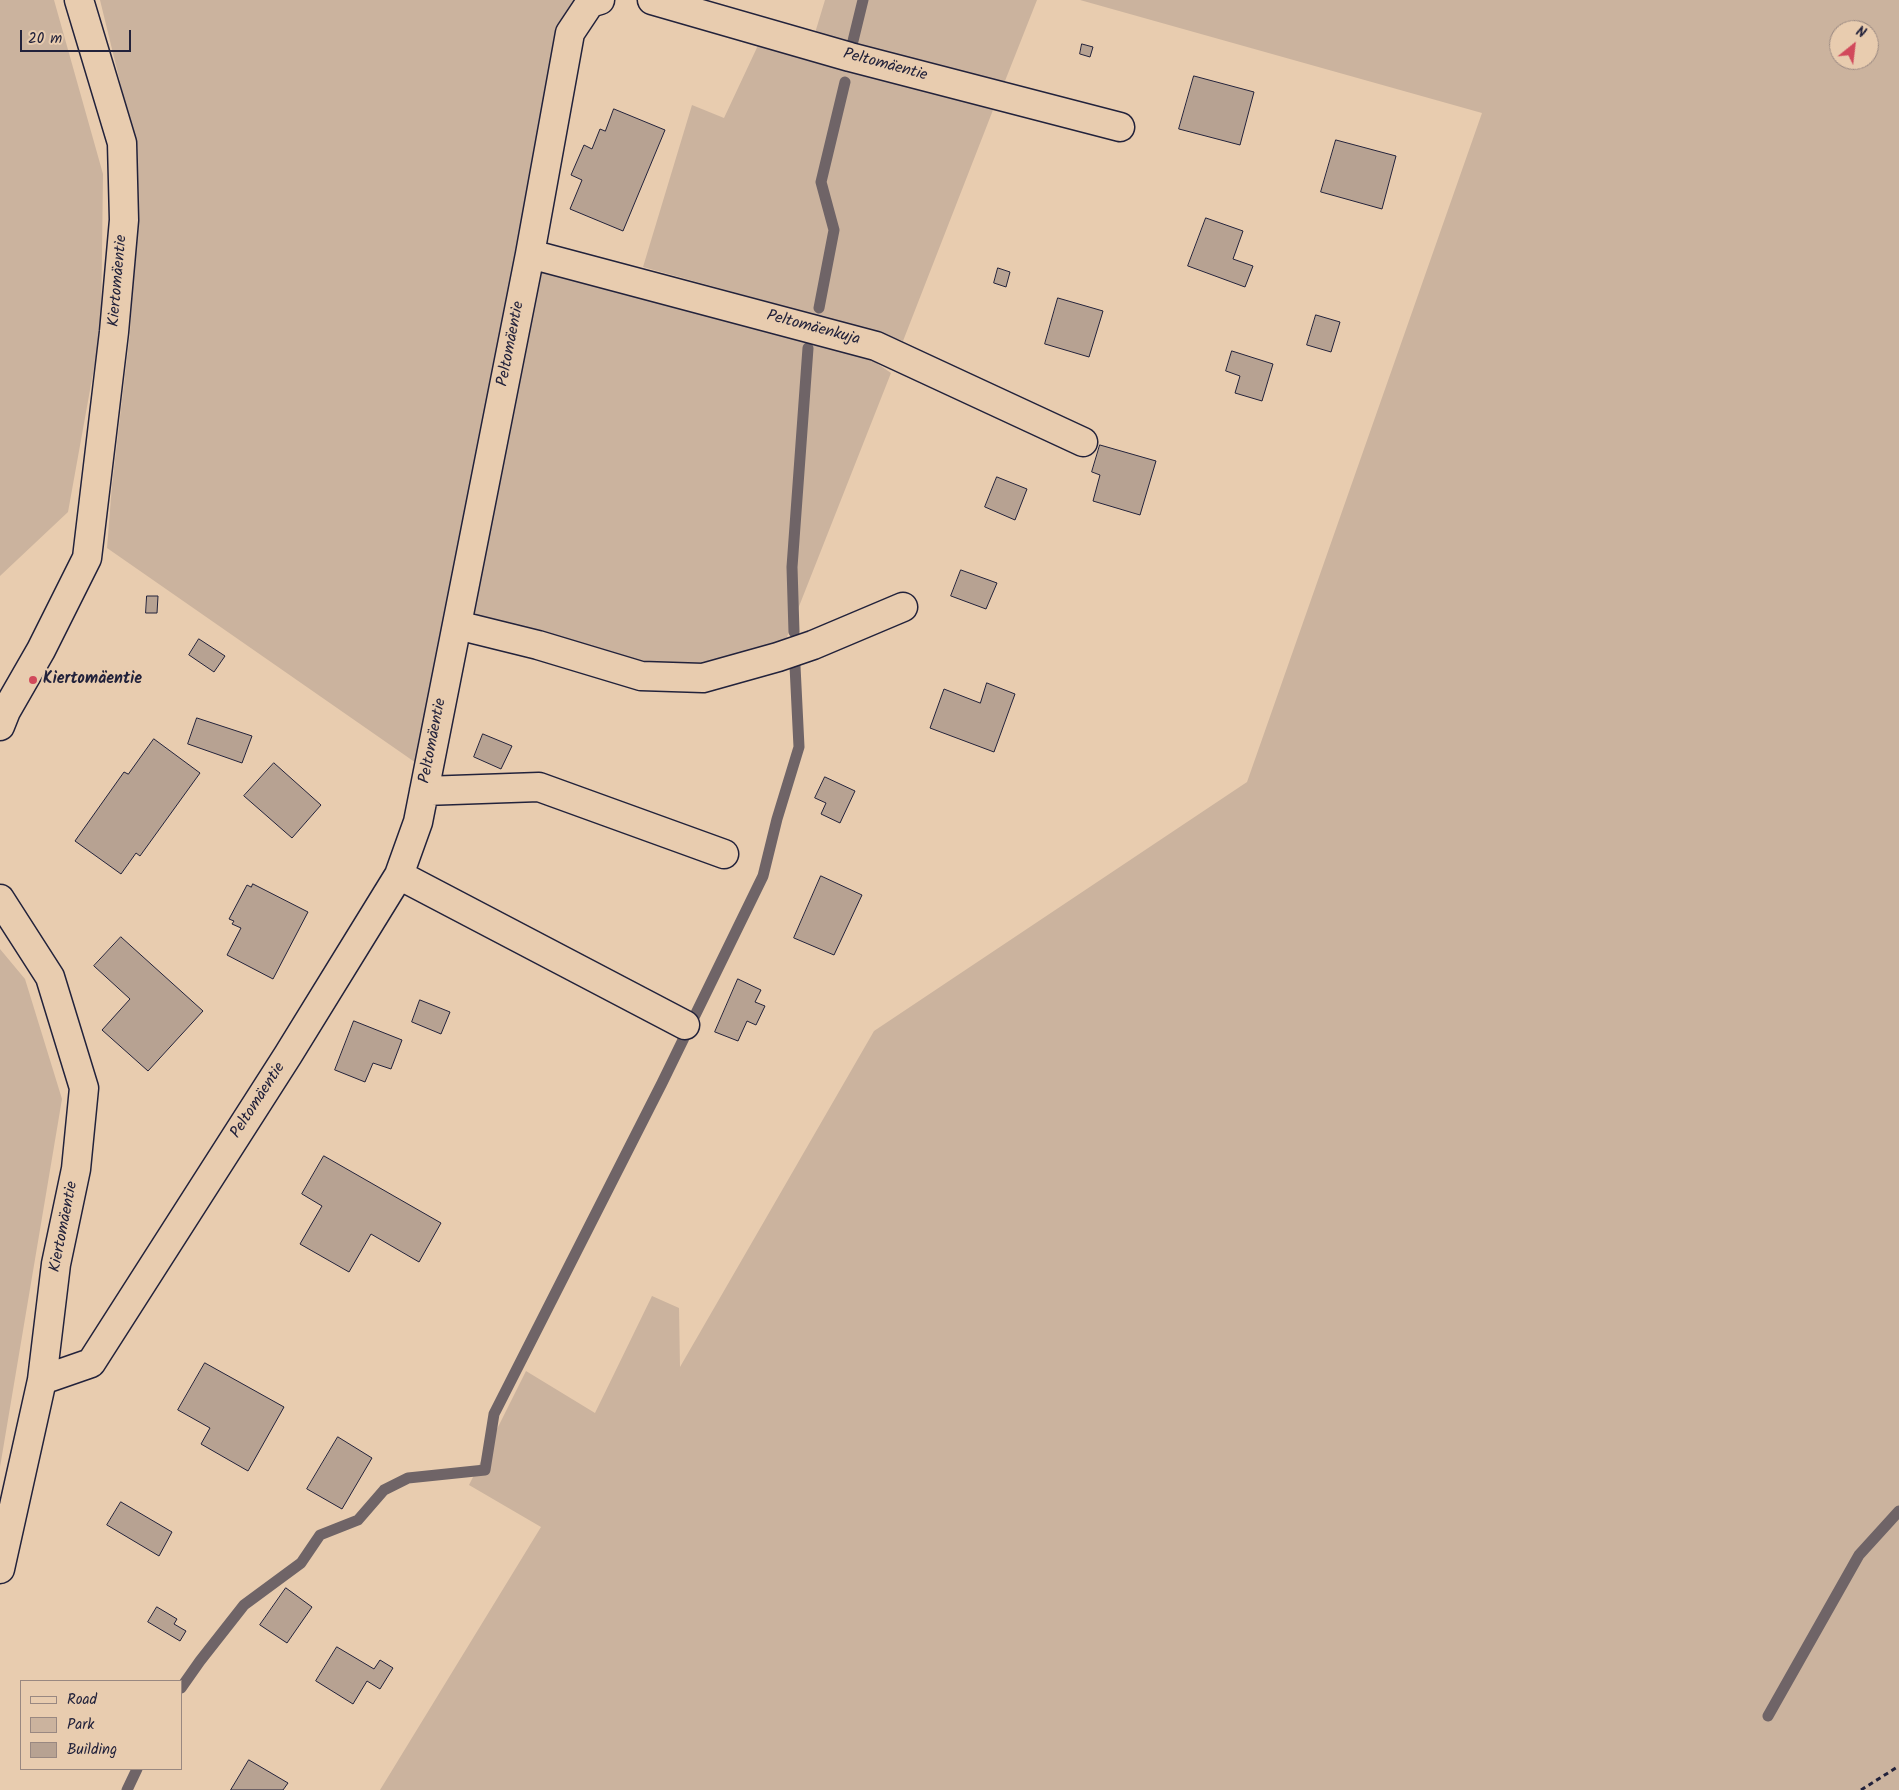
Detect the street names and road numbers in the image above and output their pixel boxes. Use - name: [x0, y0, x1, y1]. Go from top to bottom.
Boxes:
- street label: Peltomäentie: [841, 46, 929, 86]
- street label: Kiertomäentie: [105, 234, 133, 328]
- street label: Peltomäentie: [494, 300, 530, 388]
- street label: Peltomäenkuja: [764, 307, 862, 351]
- street label: Peltomäentie: [416, 697, 452, 785]
- street label: Peltomäentie: [227, 1060, 291, 1142]
- street label: Kiertomäentie: [47, 1180, 83, 1274]

